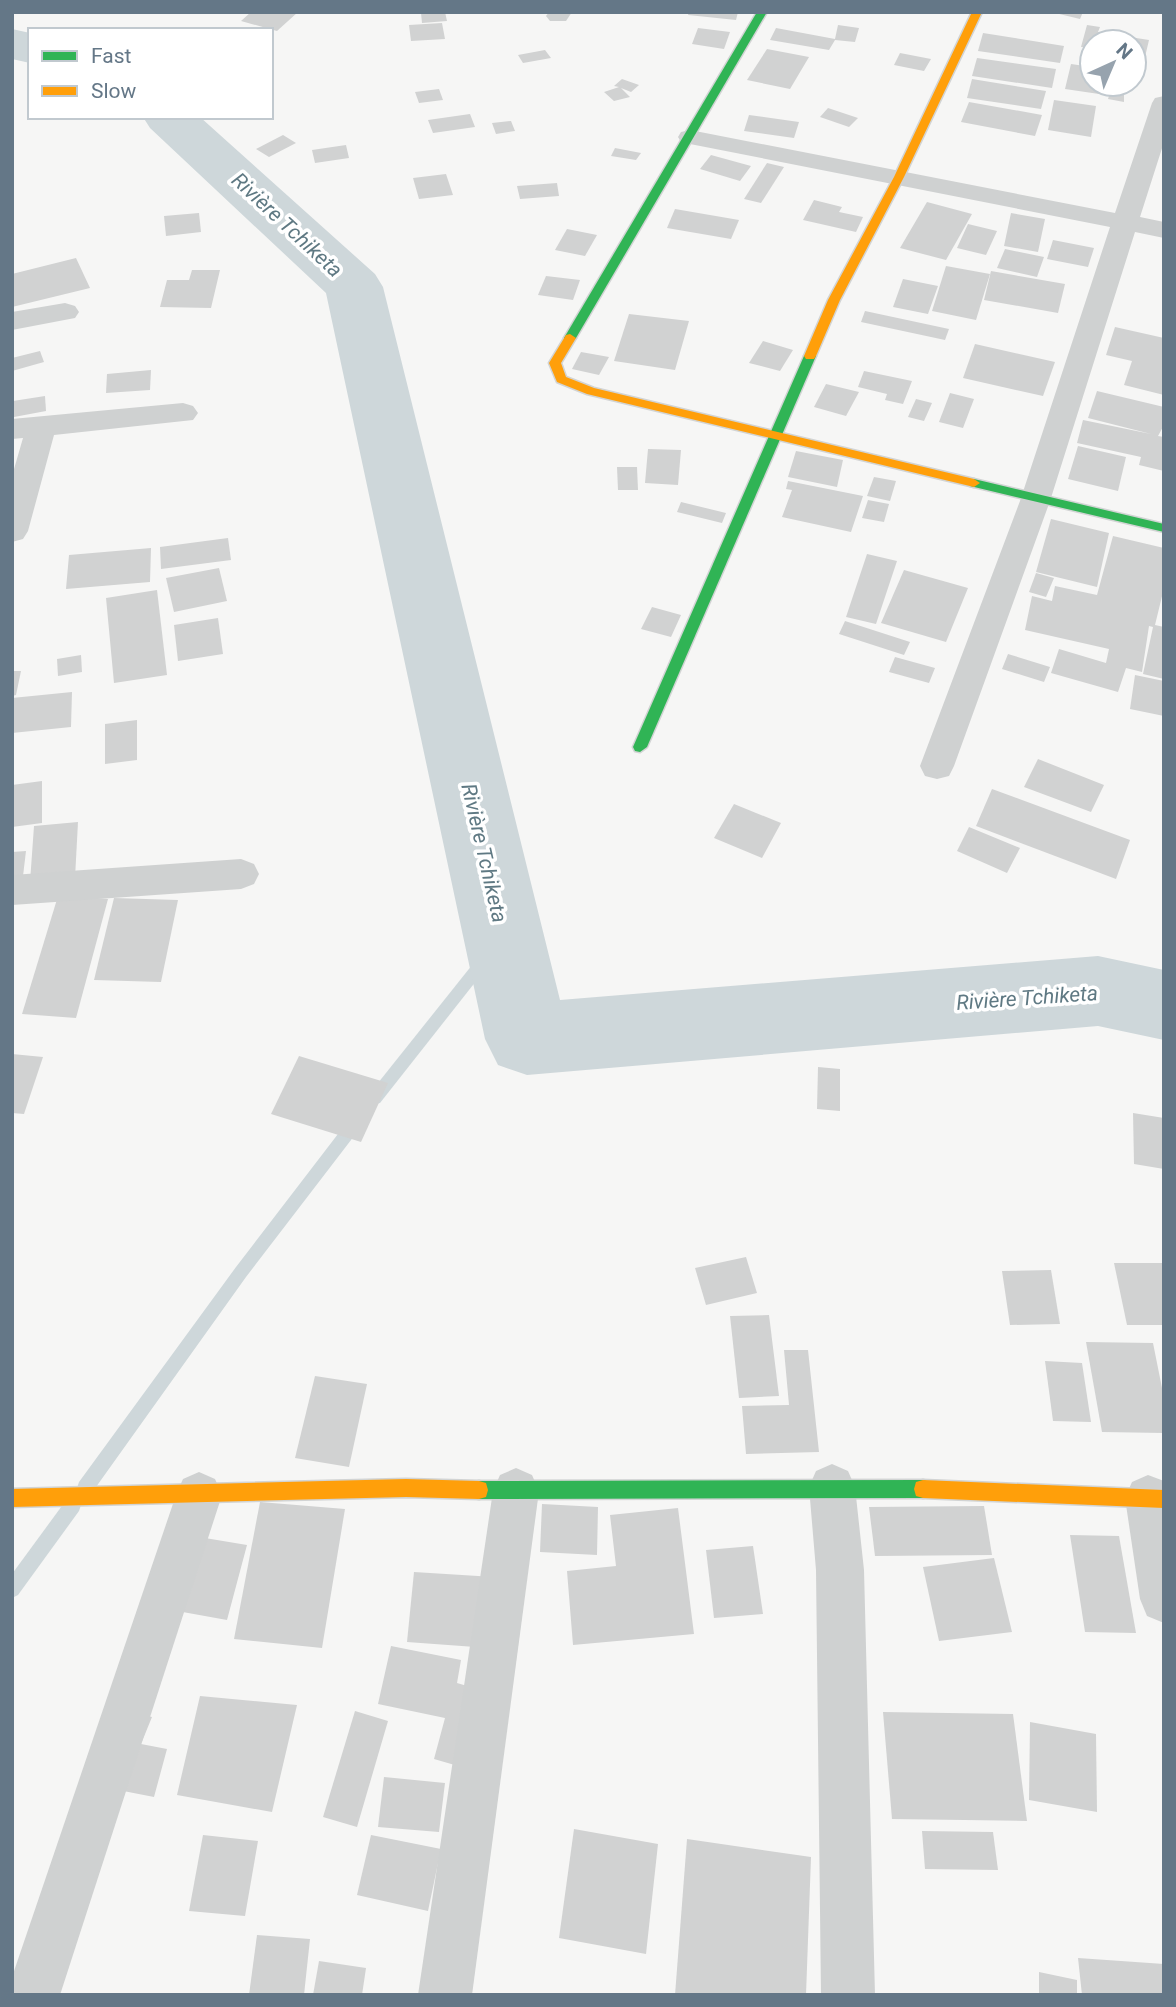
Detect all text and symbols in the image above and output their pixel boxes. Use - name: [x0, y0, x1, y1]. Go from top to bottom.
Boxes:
- legend: [28, 28, 273, 119]
- north arrow: [1078, 28, 1148, 98]
- text: N: [1112, 38, 1137, 64]
- text: Fast: [91, 44, 132, 68]
- text: Slow: [91, 79, 137, 103]
- water label: Rivière Tchiketa: [227, 168, 347, 282]
- water label: Rivière Tchiketa: [456, 781, 512, 925]
- water label: Rivière Tchiketa: [955, 981, 1099, 1015]

